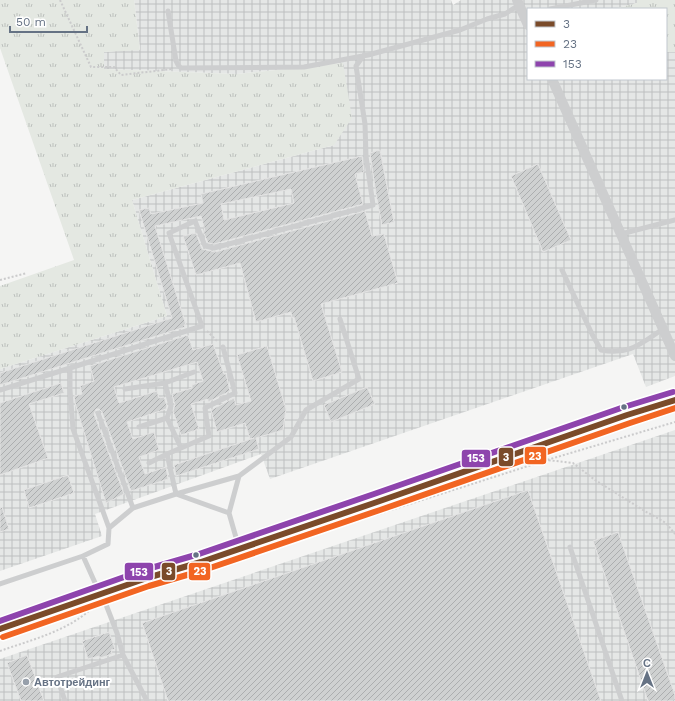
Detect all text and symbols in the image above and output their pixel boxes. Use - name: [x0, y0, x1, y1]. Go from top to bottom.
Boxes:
- scale bar: [10, 8, 87, 34]
- legend: [527, 8, 667, 80]
- text: 50 m: [16, 15, 46, 29]
- text: 3: [563, 17, 570, 31]
- text: 23: [563, 37, 577, 51]
- text: 153: [563, 57, 582, 71]
- unlabelled marker: [619, 402, 629, 412]
- line badge: 23: [524, 446, 547, 465]
- line badge: 3: [498, 447, 514, 467]
- line badge: 153: [461, 449, 491, 468]
- text: 23: [528, 450, 542, 463]
- text: 3: [503, 451, 510, 464]
- text: 153: [467, 452, 485, 465]
- unlabelled marker: [191, 550, 201, 560]
- line badge: 153: [124, 562, 154, 581]
- line badge: 3: [161, 562, 176, 581]
- line badge: 23: [188, 562, 211, 581]
- text: 3: [166, 565, 173, 578]
- text: 23: [193, 565, 207, 578]
- text: 153: [130, 566, 148, 579]
- north arrow: [627, 653, 667, 693]
- text: С: [643, 657, 651, 670]
- place label: Автотрейдинг: [34, 676, 111, 689]
- marker: Автотрейдинг: [21, 677, 31, 687]

